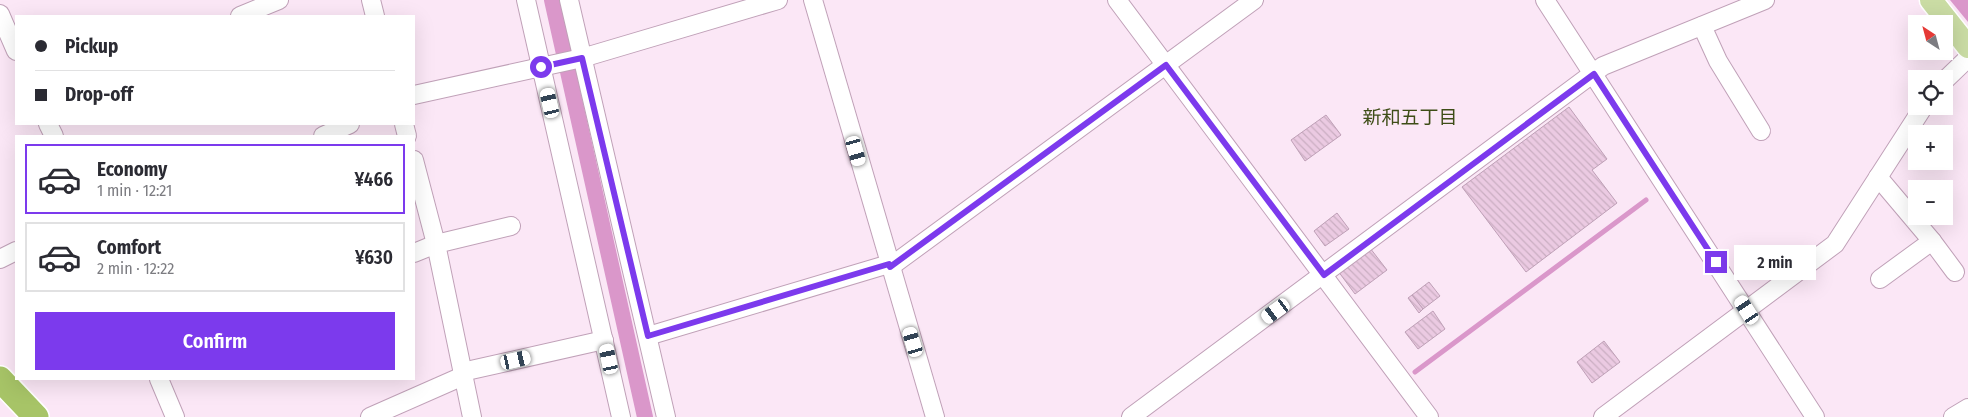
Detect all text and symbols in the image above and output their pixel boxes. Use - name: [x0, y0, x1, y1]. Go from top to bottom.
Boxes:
- north arrow: [1908, 15, 1952, 60]
- map controls: [1908, 15, 1953, 225]
- text: Pickup: [65, 35, 118, 58]
- route start: [530, 56, 552, 78]
- button: locate: [1908, 70, 1953, 115]
- text: Drop-off: [65, 83, 133, 106]
- car: [539, 87, 560, 119]
- district label: 新和五丁目: [1362, 106, 1458, 129]
- button: +: [1908, 125, 1953, 170]
- car: [844, 135, 867, 167]
- icon: car: [37, 157, 82, 202]
- text: Economy: [97, 158, 167, 181]
- text: ¥466: [354, 168, 393, 191]
- button: −: [1908, 180, 1953, 225]
- text: 1 min · 12:21: [97, 181, 172, 200]
- icon: car: [37, 235, 82, 280]
- text: Comfort: [97, 236, 161, 259]
- callout: 2 min: [1734, 244, 1816, 280]
- text: ¥630: [355, 246, 393, 269]
- route end: [1705, 251, 1727, 273]
- text: 2 min: [1757, 253, 1793, 272]
- text: 2 min · 12:22: [97, 259, 174, 278]
- car: [1732, 293, 1761, 327]
- car: [1259, 296, 1292, 326]
- button: Confirm: [35, 312, 395, 370]
- car: [901, 325, 924, 359]
- car: [598, 343, 619, 375]
- car: [499, 349, 532, 371]

